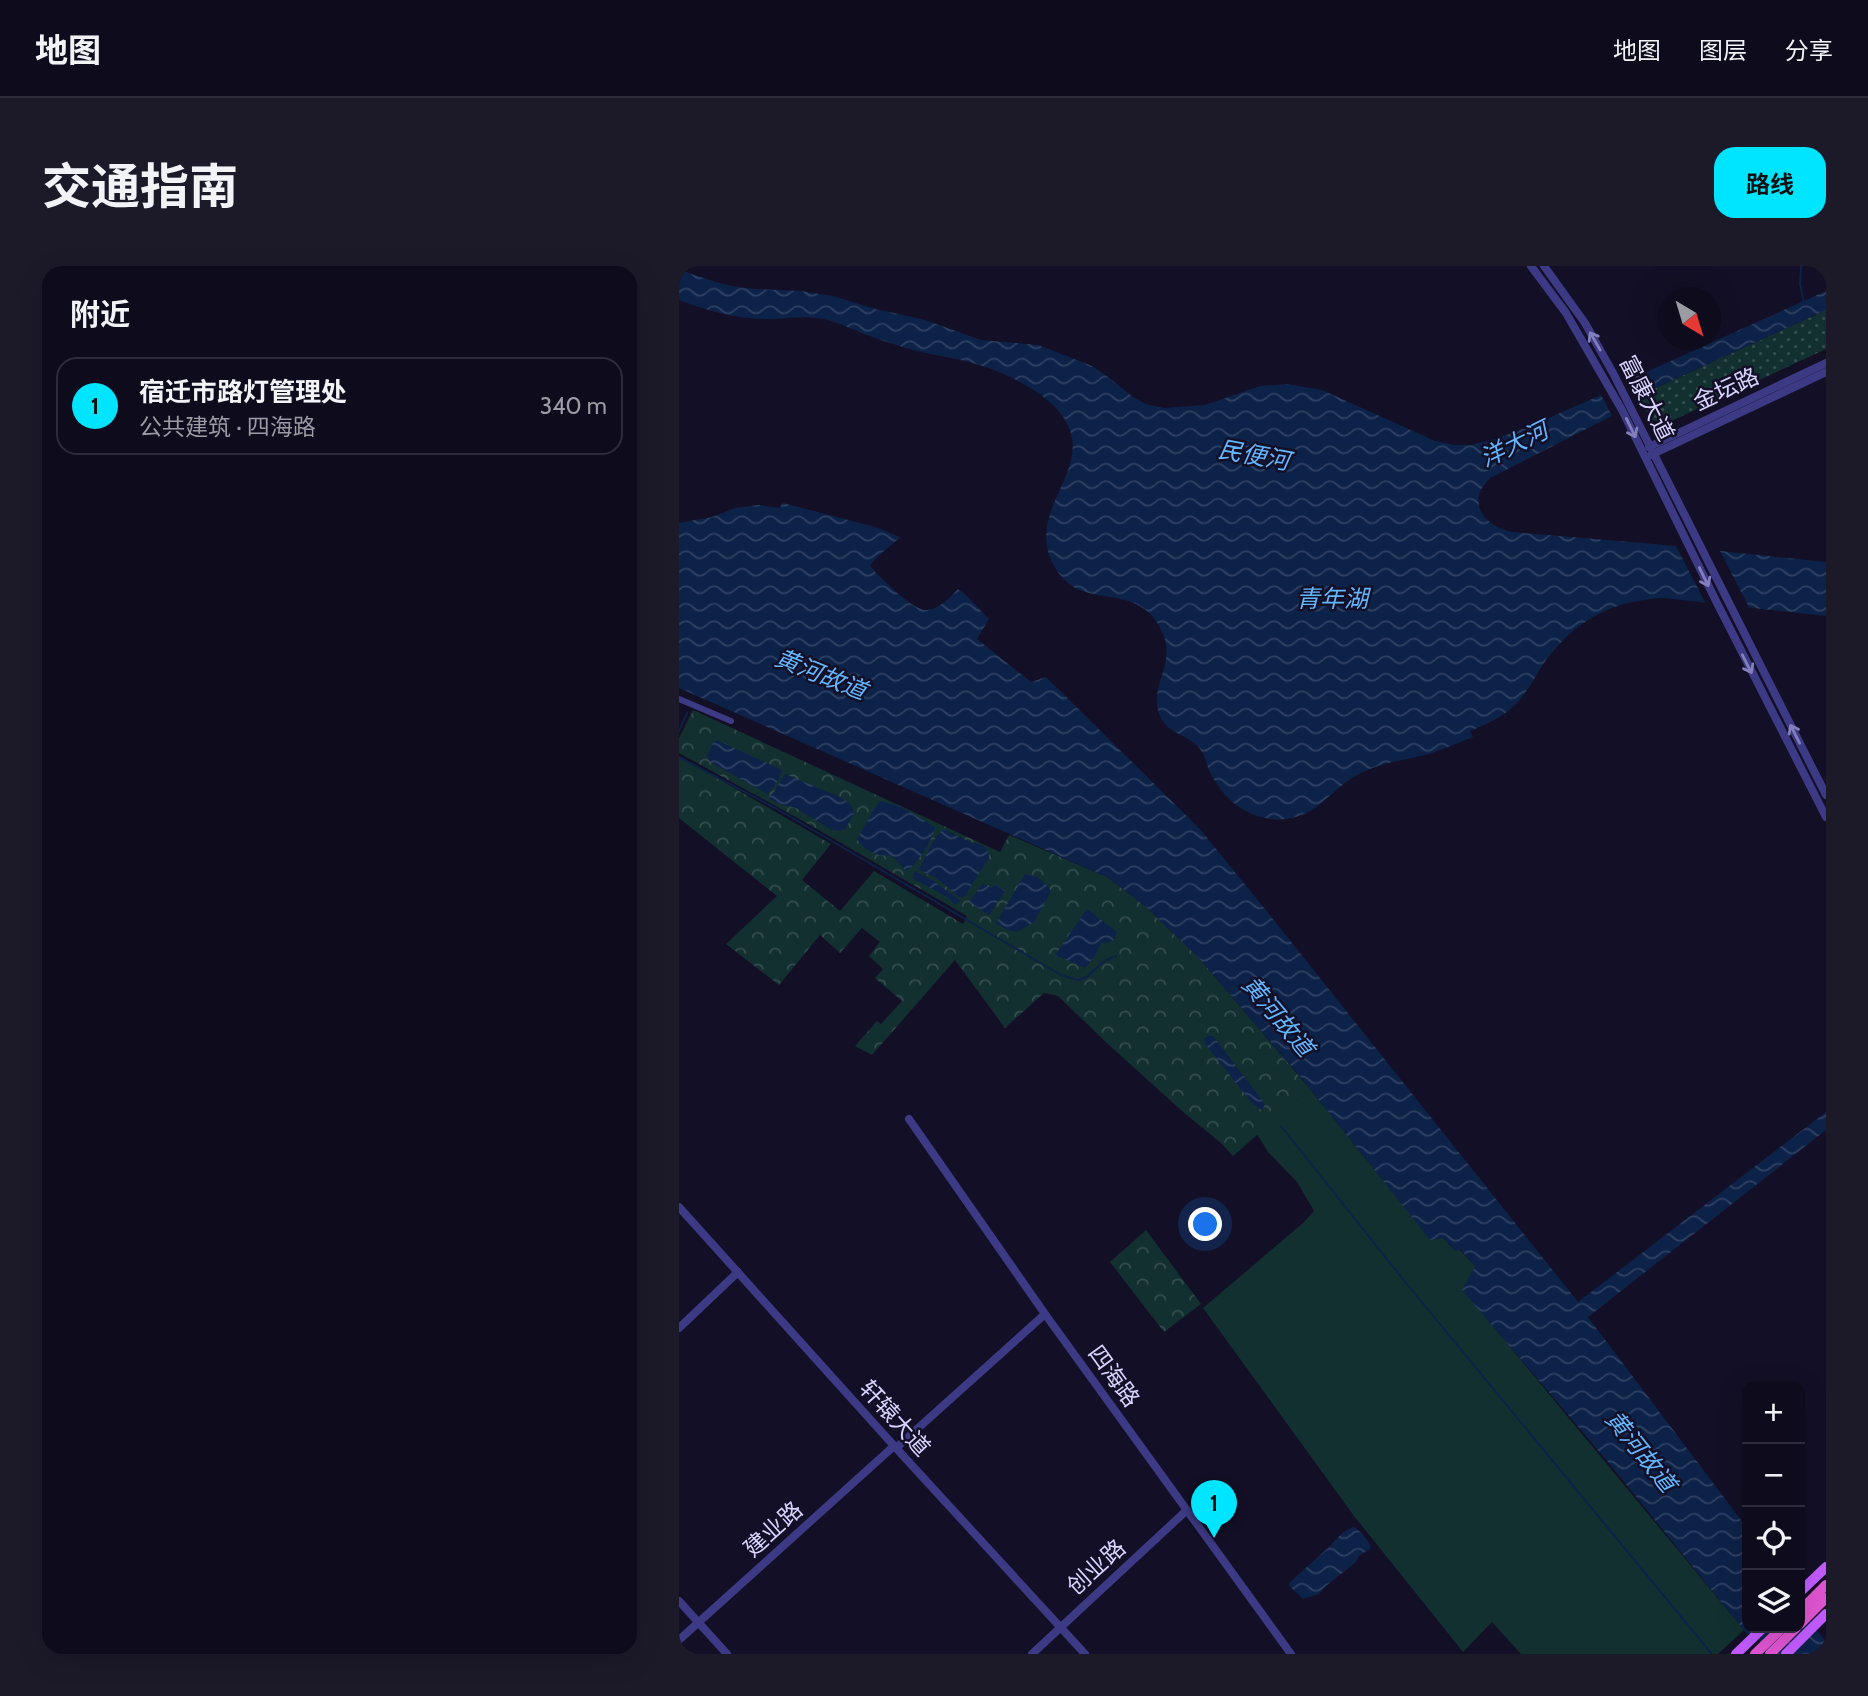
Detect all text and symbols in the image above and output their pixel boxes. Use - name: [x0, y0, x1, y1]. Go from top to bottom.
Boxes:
- text: 地图: [35, 30, 101, 70]
- text: 地图: [1613, 36, 1661, 65]
- text: 图层: [1699, 36, 1747, 65]
- text: 分享: [1785, 36, 1833, 65]
- button: 路线: [1714, 147, 1826, 218]
- text: 交通指南: [42, 157, 238, 216]
- north arrow: [1658, 287, 1721, 350]
- text: 附近: [70, 296, 130, 333]
- one-way arrow: [1588, 331, 1601, 352]
- street label: 富康大道: [1614, 351, 1680, 445]
- street label: 金坛路: [1689, 362, 1763, 416]
- text: 宿迁市路灯管理处: [139, 376, 347, 408]
- text: 1: [91, 392, 99, 420]
- text: 340 m: [540, 392, 607, 420]
- text: 公共建筑 · 四海路: [139, 413, 316, 441]
- water label: 洋大河: [1475, 413, 1556, 473]
- one-way arrow: [1625, 417, 1638, 438]
- water label: 民便河: [1216, 434, 1296, 476]
- one-way arrow: [1698, 566, 1712, 587]
- water label: 青年湖: [1296, 584, 1372, 613]
- water label: 黄河故道: [771, 643, 874, 707]
- one-way arrow: [1741, 653, 1755, 674]
- one-way arrow: [1787, 724, 1801, 745]
- water label: 黄河故道: [1236, 970, 1322, 1064]
- your location: [1188, 1207, 1222, 1241]
- street label: 四海路: [1082, 1340, 1146, 1412]
- street label: 轩辕大道: [854, 1374, 936, 1462]
- map controls: [1742, 1381, 1805, 1633]
- button: +: [1742, 1381, 1805, 1444]
- water label: 黄河故道: [1600, 1405, 1684, 1500]
- button: −: [1742, 1444, 1805, 1507]
- pin: 1: [1191, 1480, 1237, 1538]
- street label: 建业路: [738, 1496, 808, 1562]
- button: locate: [1742, 1507, 1805, 1570]
- street label: 创业路: [1061, 1534, 1131, 1600]
- button: layers: [1742, 1570, 1805, 1633]

